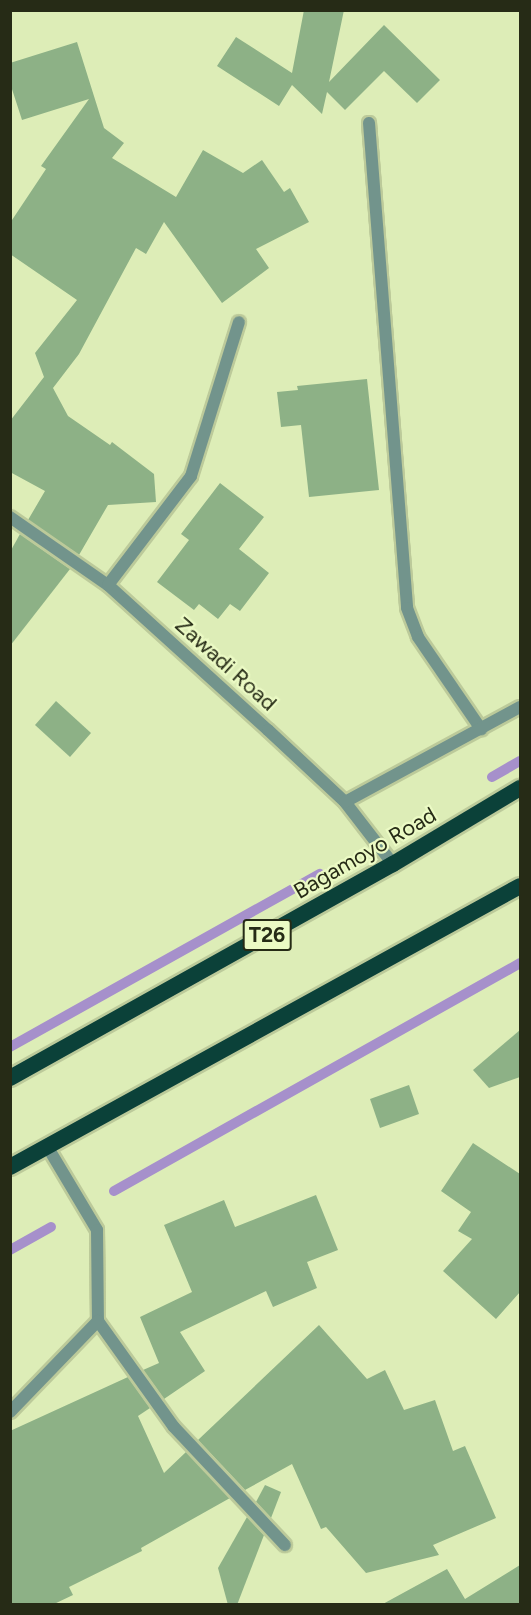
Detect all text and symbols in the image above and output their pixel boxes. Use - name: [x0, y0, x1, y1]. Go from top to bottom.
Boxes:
- street label: Zawadi Road: [170, 612, 282, 716]
- street label: Bagamoyo Road: [289, 802, 441, 904]
- road number: T26: [242, 917, 292, 953]

